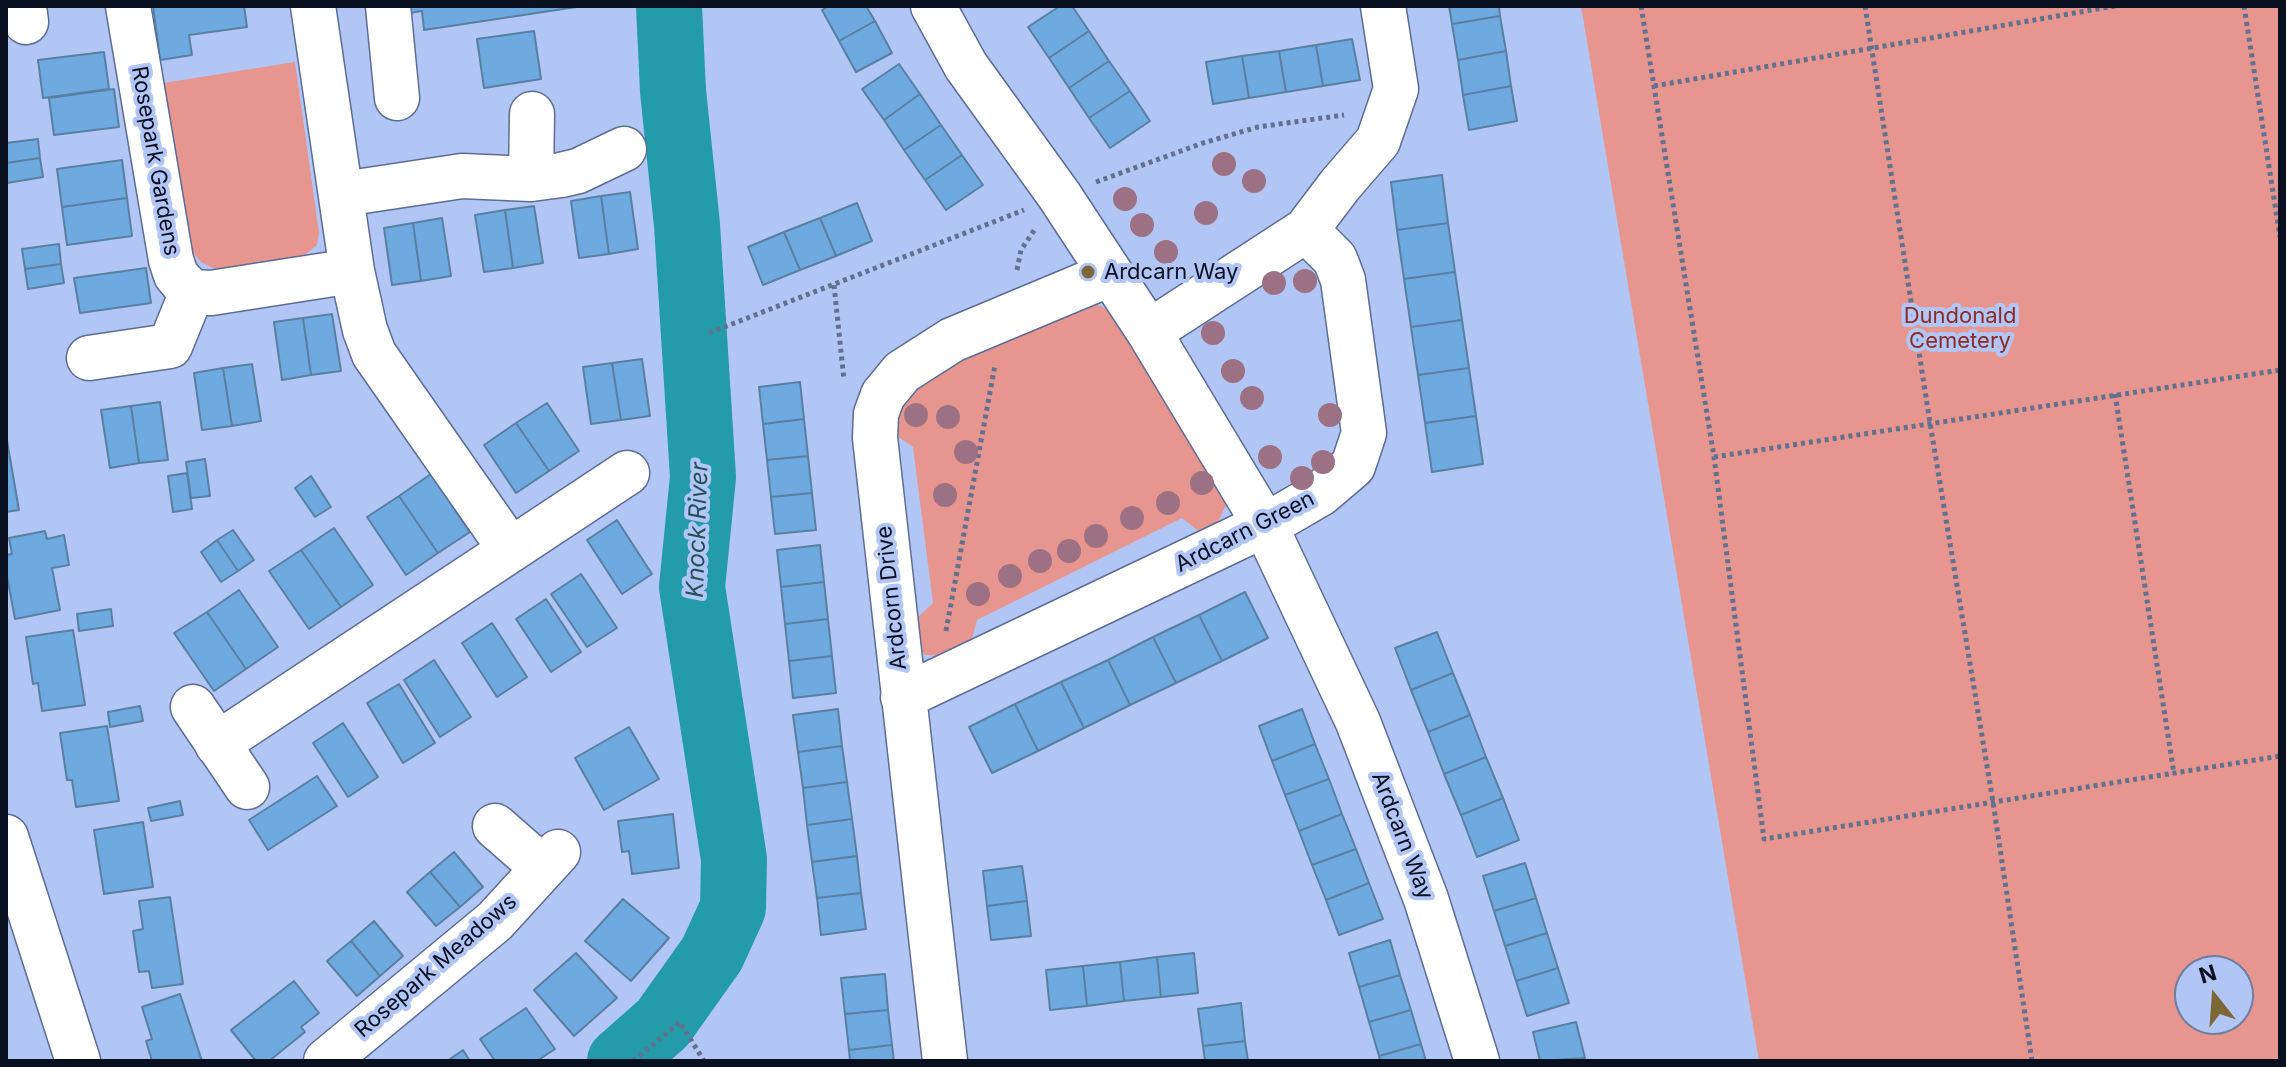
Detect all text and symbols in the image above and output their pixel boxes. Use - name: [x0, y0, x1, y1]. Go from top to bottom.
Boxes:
- street label: Rosepark Gardens: [125, 64, 185, 258]
- place label: Ardcarn Way: [1104, 259, 1238, 285]
- marker: Ardcarn Way: [1079, 263, 1097, 281]
- park label: Dundonald Cemetery: [1904, 303, 2016, 354]
- water label: Knock River: [681, 462, 715, 598]
- street label: Ardcarn Green: [1171, 486, 1319, 578]
- street label: Ardcorn Drive: [871, 525, 913, 671]
- street label: Ardcarn Way: [1366, 768, 1438, 904]
- street label: Rosepark Meadows: [350, 889, 522, 1043]
- north arrow: [2174, 955, 2254, 1035]
- text: N: [2196, 959, 2219, 989]

